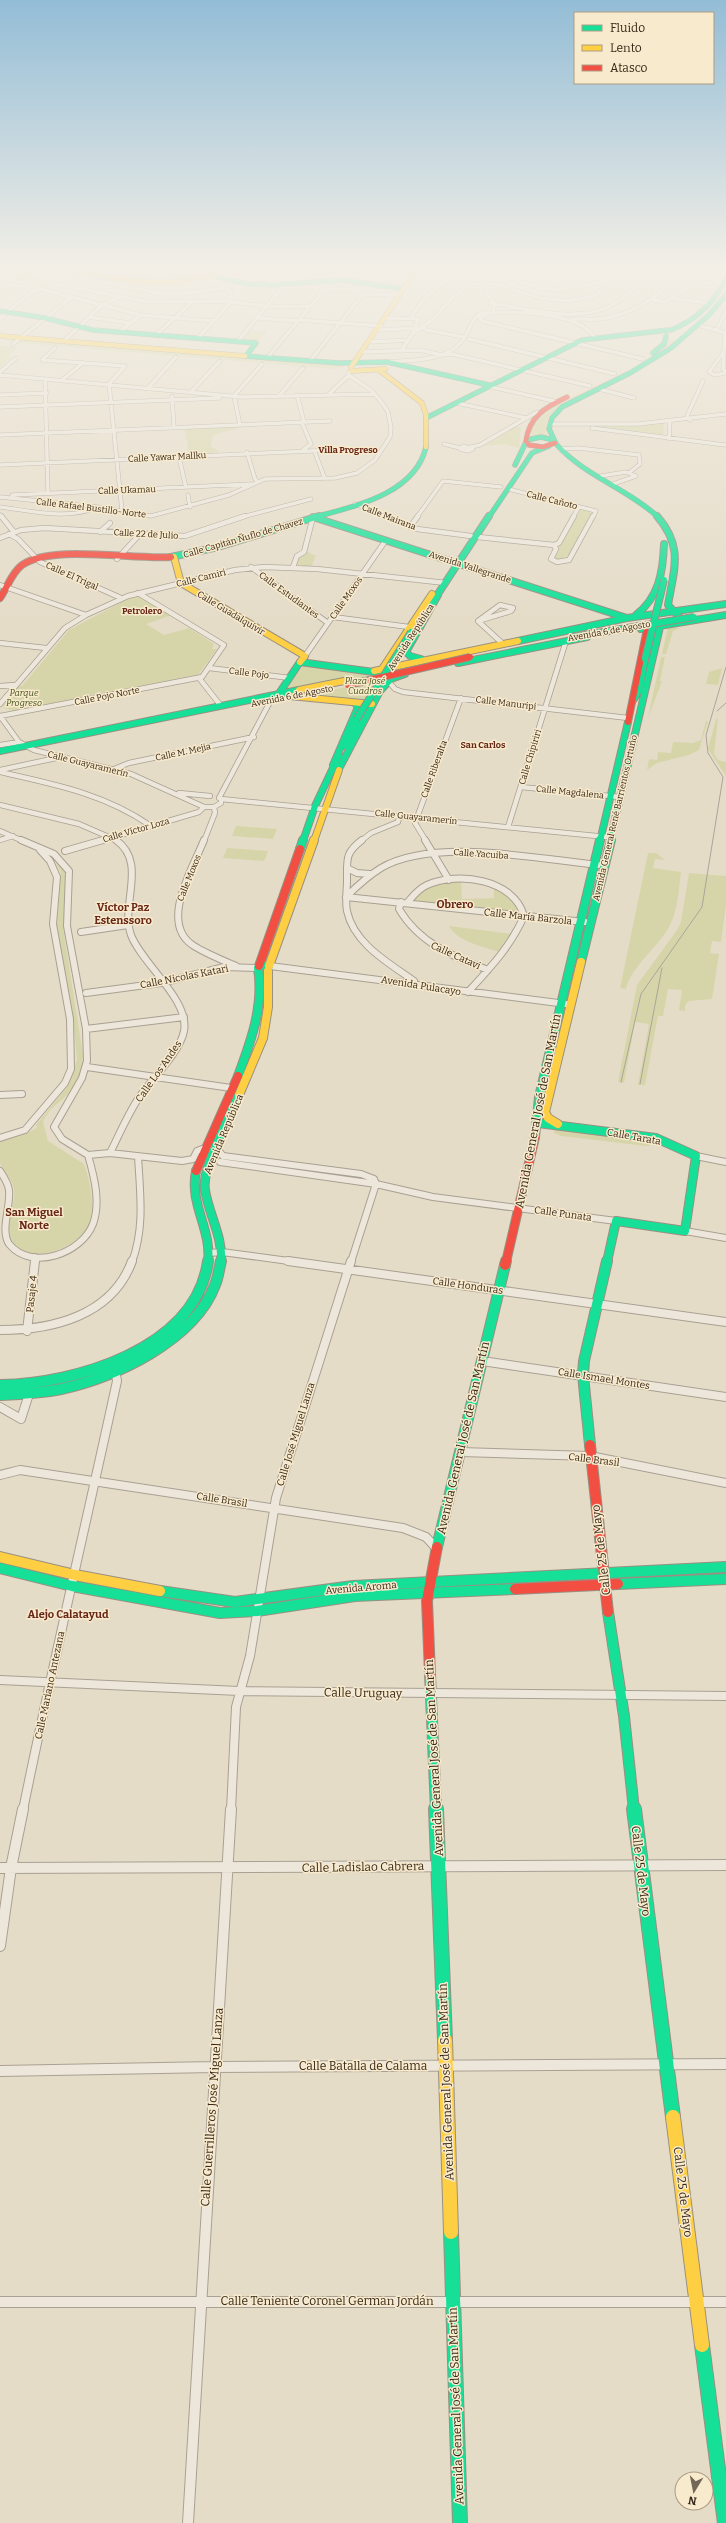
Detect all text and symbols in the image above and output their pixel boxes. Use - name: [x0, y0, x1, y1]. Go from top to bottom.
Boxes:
- legend: [574, 12, 714, 84]
- text: Fluido: [610, 21, 645, 35]
- text: Lento: [610, 41, 642, 55]
- text: Atasco: [610, 61, 648, 75]
- district label: Villa Progreso: [318, 445, 378, 455]
- street label: Calle Yawar Mallku: [128, 450, 207, 464]
- street label: Calle Ukamau: [98, 484, 157, 496]
- street label: Calle Cañoto: [525, 489, 579, 511]
- street label: Calle Rafael Bustillo-Norte: [35, 496, 147, 520]
- street label: Calle Mairana: [361, 502, 418, 532]
- street label: Calle Capitán Ñuflo de Chavez: [182, 516, 304, 560]
- street label: Calle 22 de Julio: [113, 527, 179, 541]
- street label: Avenida Vallegrande: [428, 549, 512, 585]
- street label: Calle El Trigal: [44, 560, 100, 592]
- street label: Calle Camiri: [175, 567, 227, 589]
- street label: Calle Estudiantes: [257, 570, 321, 620]
- street label: Calle Moxos: [328, 575, 364, 621]
- street label: Calle Guadalquivir: [195, 589, 267, 637]
- street label: Avenida República: [386, 602, 436, 672]
- district label: Petrolero: [122, 606, 162, 616]
- street label: Avenida 6 de Agosto: [567, 619, 651, 643]
- street label: Calle Pojo: [228, 666, 270, 680]
- park label: Plaza José Cuadros: [345, 676, 386, 696]
- street label: Avenida 6 de Agosto: [250, 683, 334, 709]
- street label: Calle Pojo Norte: [73, 685, 141, 707]
- park label: Parque Progreso: [6, 688, 42, 708]
- street label: Calle Manuripi: [475, 694, 537, 712]
- street label: Calle Chipiriri: [517, 728, 543, 786]
- street label: Avenida General René Barrientos Ortuño: [591, 734, 639, 902]
- street label: Calle Riberalta: [419, 739, 449, 799]
- district label: San Carlos: [461, 740, 506, 750]
- street label: Calle M. Mejia: [154, 741, 212, 763]
- street label: Calle Guayaramerín: [46, 749, 130, 779]
- street label: Calle Magdalena: [535, 783, 605, 801]
- street label: Calle Guayaramerín: [374, 808, 458, 826]
- street label: Calle Víctor Loza: [101, 816, 171, 844]
- street label: Calle Yacuiba: [453, 847, 509, 861]
- street label: Calle Moxos: [175, 853, 203, 903]
- district label: Obrero: [437, 898, 473, 911]
- district label: Víctor Paz Estenssoro: [94, 901, 152, 927]
- street label: Calle María Barzola: [483, 905, 573, 928]
- street label: Calle Catavi: [429, 940, 483, 972]
- street label: Calle Nicolas Katari: [139, 963, 229, 991]
- street label: Avenida Pulacayo: [380, 974, 462, 998]
- street label: Avenida General José de San Martín: [512, 1012, 564, 1209]
- street label: Calle Los Andes: [133, 1038, 185, 1105]
- street label: Avenida República: [201, 1092, 246, 1176]
- street label: Calle Tarata: [606, 1126, 662, 1148]
- street label: Calle Punata: [533, 1204, 593, 1224]
- district label: San Miguel Norte: [5, 1206, 63, 1232]
- street label: Pasaje 4: [24, 1275, 40, 1313]
- street label: Calle Honduras: [432, 1275, 504, 1297]
- street label: Avenida General José de San Martín: [434, 1340, 492, 1536]
- street label: Calle Ismael Montes: [557, 1366, 651, 1392]
- street label: Calle José Miguel Lanza: [274, 1381, 318, 1488]
- street label: Calle Brasil: [568, 1451, 620, 1469]
- street label: Calle Brasil: [196, 1490, 248, 1510]
- street label: Calle 25 de Mayo: [588, 1504, 613, 1596]
- street label: Avenida Aroma: [325, 1579, 398, 1597]
- district label: Alejo Calatayud: [27, 1608, 109, 1621]
- street label: Calle Mariano Antezana: [33, 1630, 67, 1740]
- street label: Avenida General José de San Martín: [422, 1659, 446, 1857]
- street label: Calle Uruguay: [324, 1685, 403, 1701]
- street label: Calle 25 de Mayo: [629, 1825, 654, 1917]
- street label: Calle Ladislao Cabrera: [302, 1859, 425, 1875]
- street label: Avenida General José de San Martín: [436, 1983, 456, 2181]
- street label: Calle Guerrilleros José Miguel Lanza: [198, 2007, 226, 2207]
- street label: Calle Batalla de Calama: [299, 2059, 428, 2073]
- street label: Calle 25 de Mayo: [671, 2146, 696, 2238]
- street label: Calle Teniente Coronel German Jordán: [220, 2294, 434, 2308]
- street label: Avenida General José de San Martín: [446, 2307, 466, 2505]
- north arrow: [674, 2471, 714, 2511]
- text: N: [687, 2493, 698, 2507]

